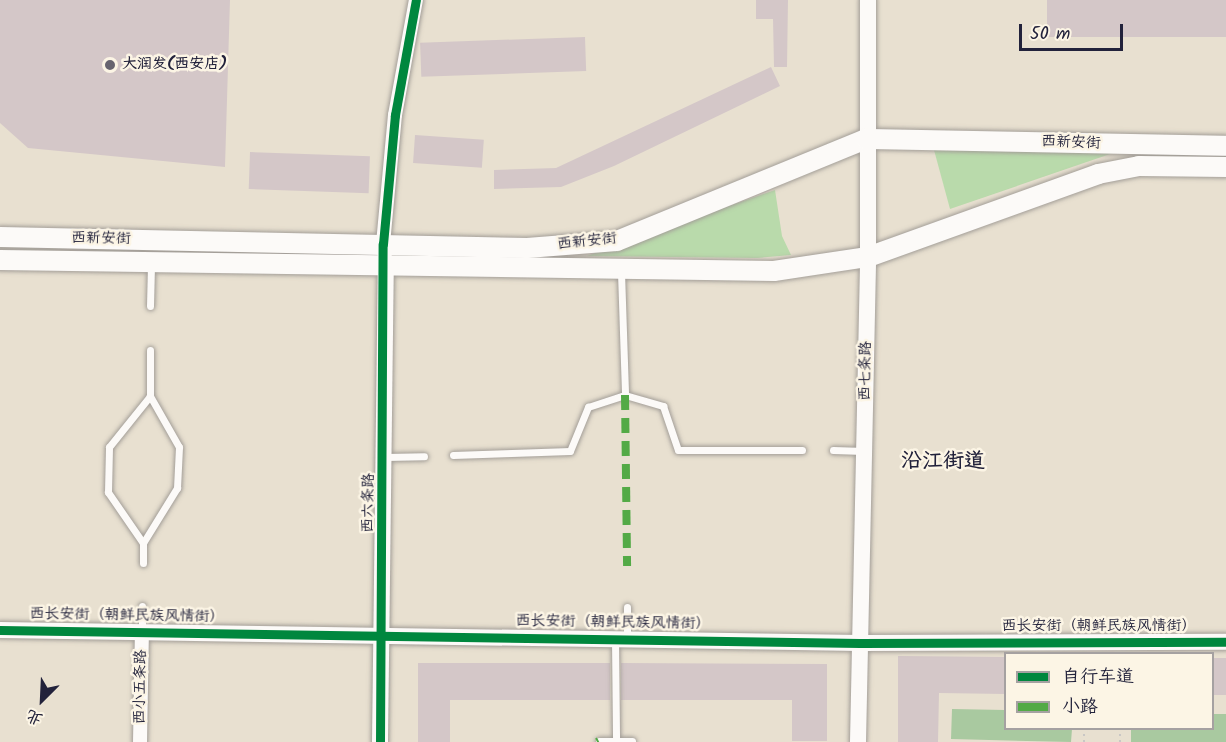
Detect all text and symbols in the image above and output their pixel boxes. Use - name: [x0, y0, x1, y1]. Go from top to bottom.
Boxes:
- scale bar: [1022, 12, 1126, 50]
- text: 50 m: [1030, 20, 1070, 49]
- place label: 大润发(西安店): [122, 56, 227, 74]
- marker: 大润发(西安店): [103, 58, 117, 72]
- street label: 西新安街: [1041, 133, 1101, 153]
- street label: 西新安街: [71, 229, 131, 249]
- street label: 西新安街: [556, 230, 618, 254]
- street label: 西七条路: [856, 341, 876, 401]
- district label: 沿江街道: [901, 449, 985, 475]
- street label: 西六条路: [359, 473, 379, 533]
- street label: 西长安街（朝鲜民族风情街）: [29, 605, 225, 627]
- street label: 西长安街（朝鲜民族风情街）: [515, 612, 711, 634]
- street label: 西长安街（朝鲜民族风情街）: [1002, 618, 1196, 636]
- street label: 西小五条路: [131, 649, 151, 725]
- legend: [1004, 652, 1214, 730]
- text: 自行车道: [1062, 663, 1134, 692]
- north arrow: [12, 670, 72, 730]
- text: 小路: [1062, 693, 1098, 722]
- text: 北: [22, 702, 47, 732]

